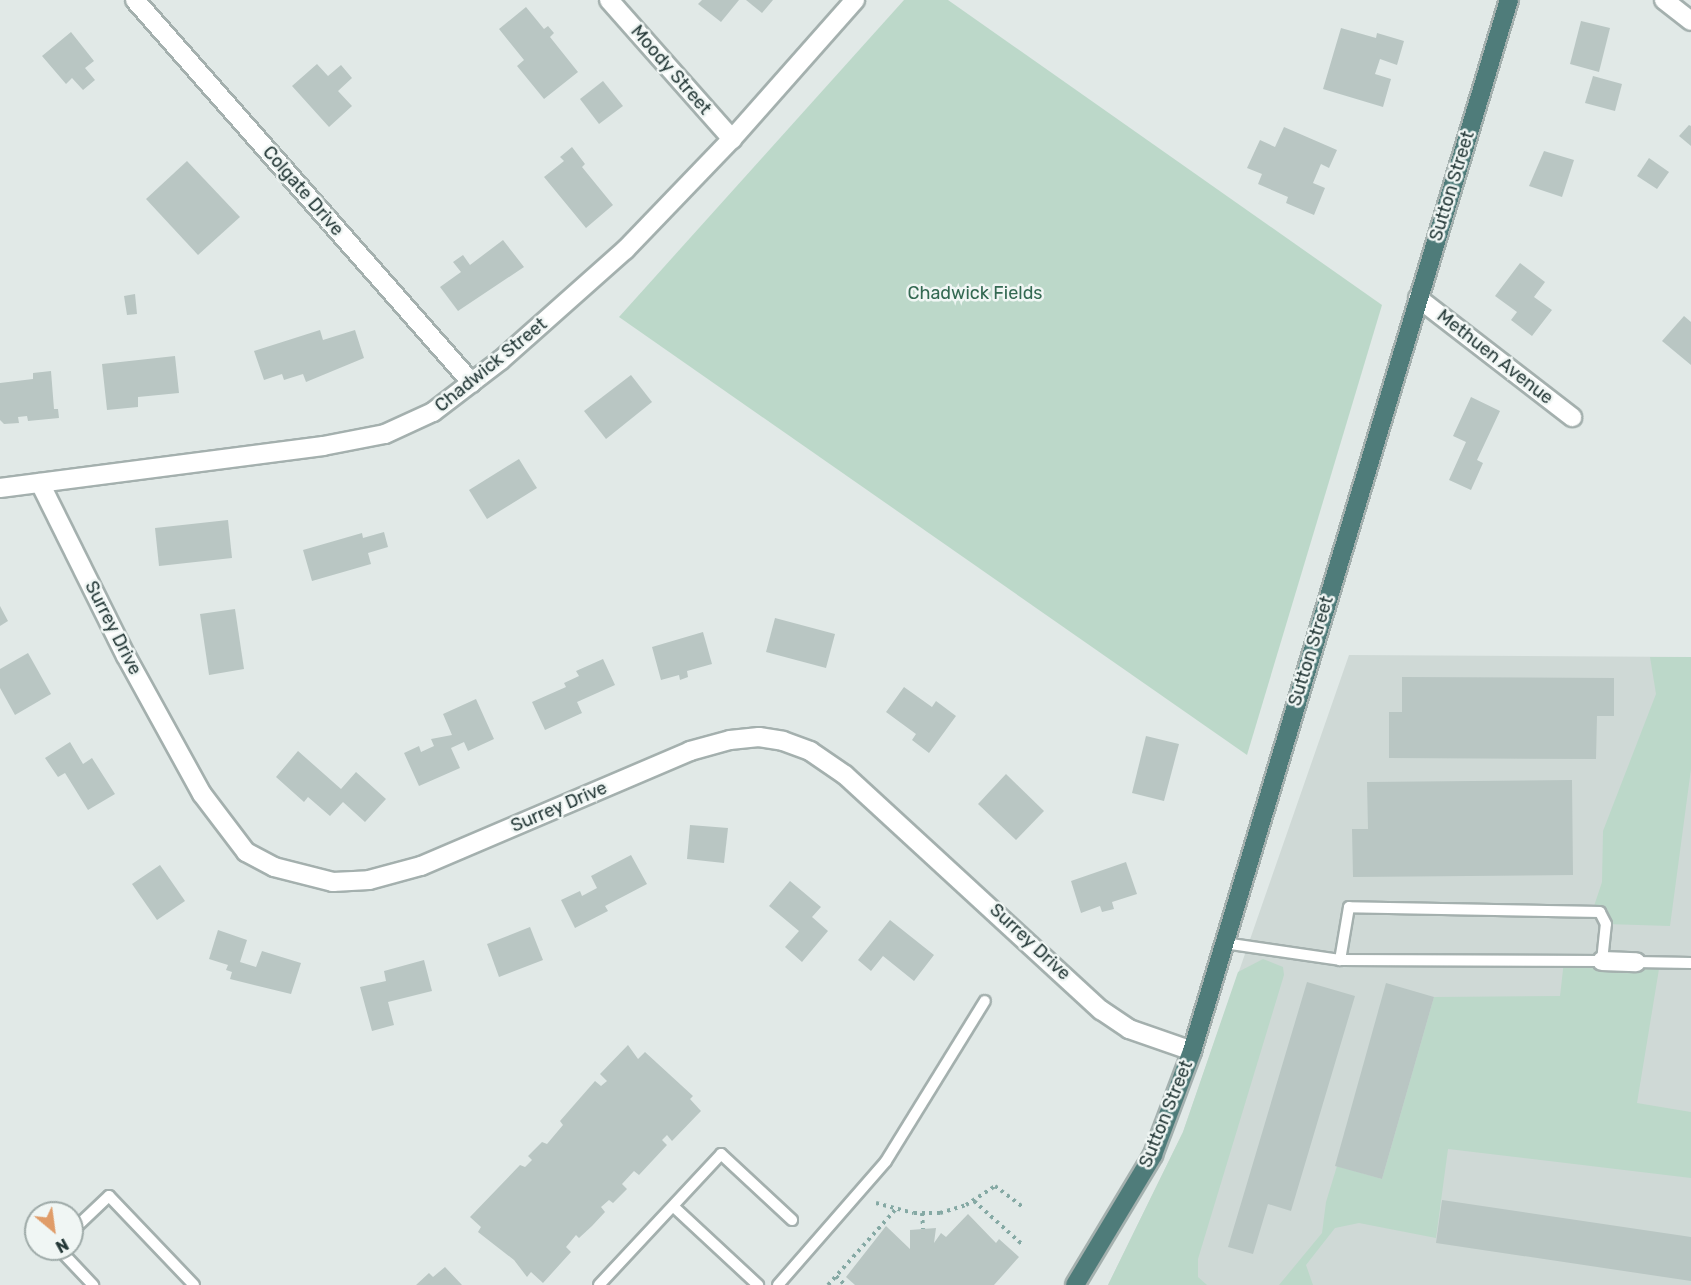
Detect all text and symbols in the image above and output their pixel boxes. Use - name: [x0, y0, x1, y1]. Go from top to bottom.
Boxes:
- street label: Moody Street: [626, 21, 716, 119]
- street label: Sutton Street: [1425, 128, 1479, 244]
- street label: Colgate Drive: [258, 142, 348, 240]
- park label: Chadwick Fields: [907, 282, 1043, 304]
- street label: Methuen Avenue: [1433, 305, 1557, 409]
- street label: Chadwick Street: [431, 313, 551, 417]
- street label: Surrey Drive: [80, 577, 146, 679]
- street label: Sutton Street: [1284, 593, 1338, 709]
- street label: Surrey Drive: [507, 777, 611, 837]
- street label: Surrey Drive: [985, 899, 1075, 985]
- street label: Sutton Street: [1135, 1057, 1197, 1171]
- north arrow: [24, 1201, 84, 1261]
- text: N: [52, 1234, 72, 1257]

